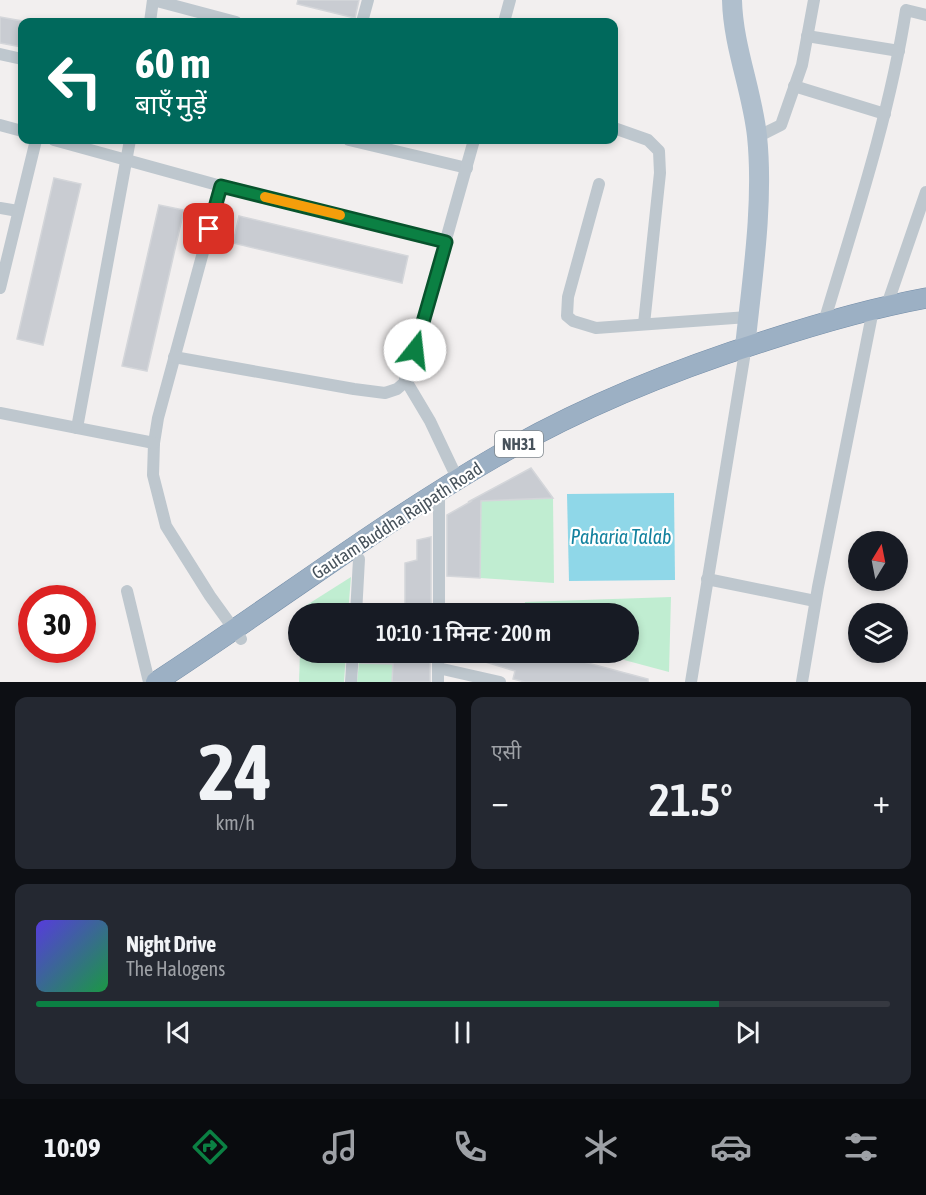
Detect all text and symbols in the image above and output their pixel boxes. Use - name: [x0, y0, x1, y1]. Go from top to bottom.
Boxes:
- text: 60 m: [135, 39, 210, 87]
- icon: left: [36, 42, 114, 120]
- text: बाएँ मुड़ें: [135, 89, 207, 120]
- pin: [183, 203, 234, 254]
- icon: arrive: [192, 212, 225, 245]
- position arrow: [383, 318, 447, 382]
- road number: NH31: [495, 431, 543, 457]
- street label: Gautam Buddha Rajpath Road: [308, 458, 486, 583]
- water label: Paharia Talab: [570, 525, 672, 548]
- north arrow: [848, 531, 908, 591]
- map controls: [848, 531, 908, 663]
- speed limit sign: 30: [18, 585, 96, 663]
- button: layers: [848, 603, 908, 663]
- text: 10:10 · 1 मिनट · 200 m: [376, 620, 551, 646]
- text: 24: [199, 727, 272, 817]
- text: एसी: [492, 740, 521, 763]
- text: 21.5°: [649, 774, 733, 826]
- text: −: [492, 782, 509, 820]
- text: +: [873, 782, 890, 820]
- text: km/h: [215, 811, 255, 834]
- text: Night Drive: [126, 931, 216, 957]
- text: The Halogens: [126, 957, 225, 980]
- icon: previous: [162, 1016, 195, 1049]
- icon: pause: [446, 1016, 479, 1049]
- icon: next: [731, 1016, 764, 1049]
- icon: directions: [189, 1126, 231, 1168]
- icon: music: [319, 1126, 361, 1168]
- icon: phone: [449, 1126, 491, 1168]
- icon: climate: [580, 1126, 622, 1168]
- icon: car: [710, 1126, 752, 1168]
- icon: filters: [840, 1126, 882, 1168]
- text: 10:09: [44, 1132, 101, 1163]

